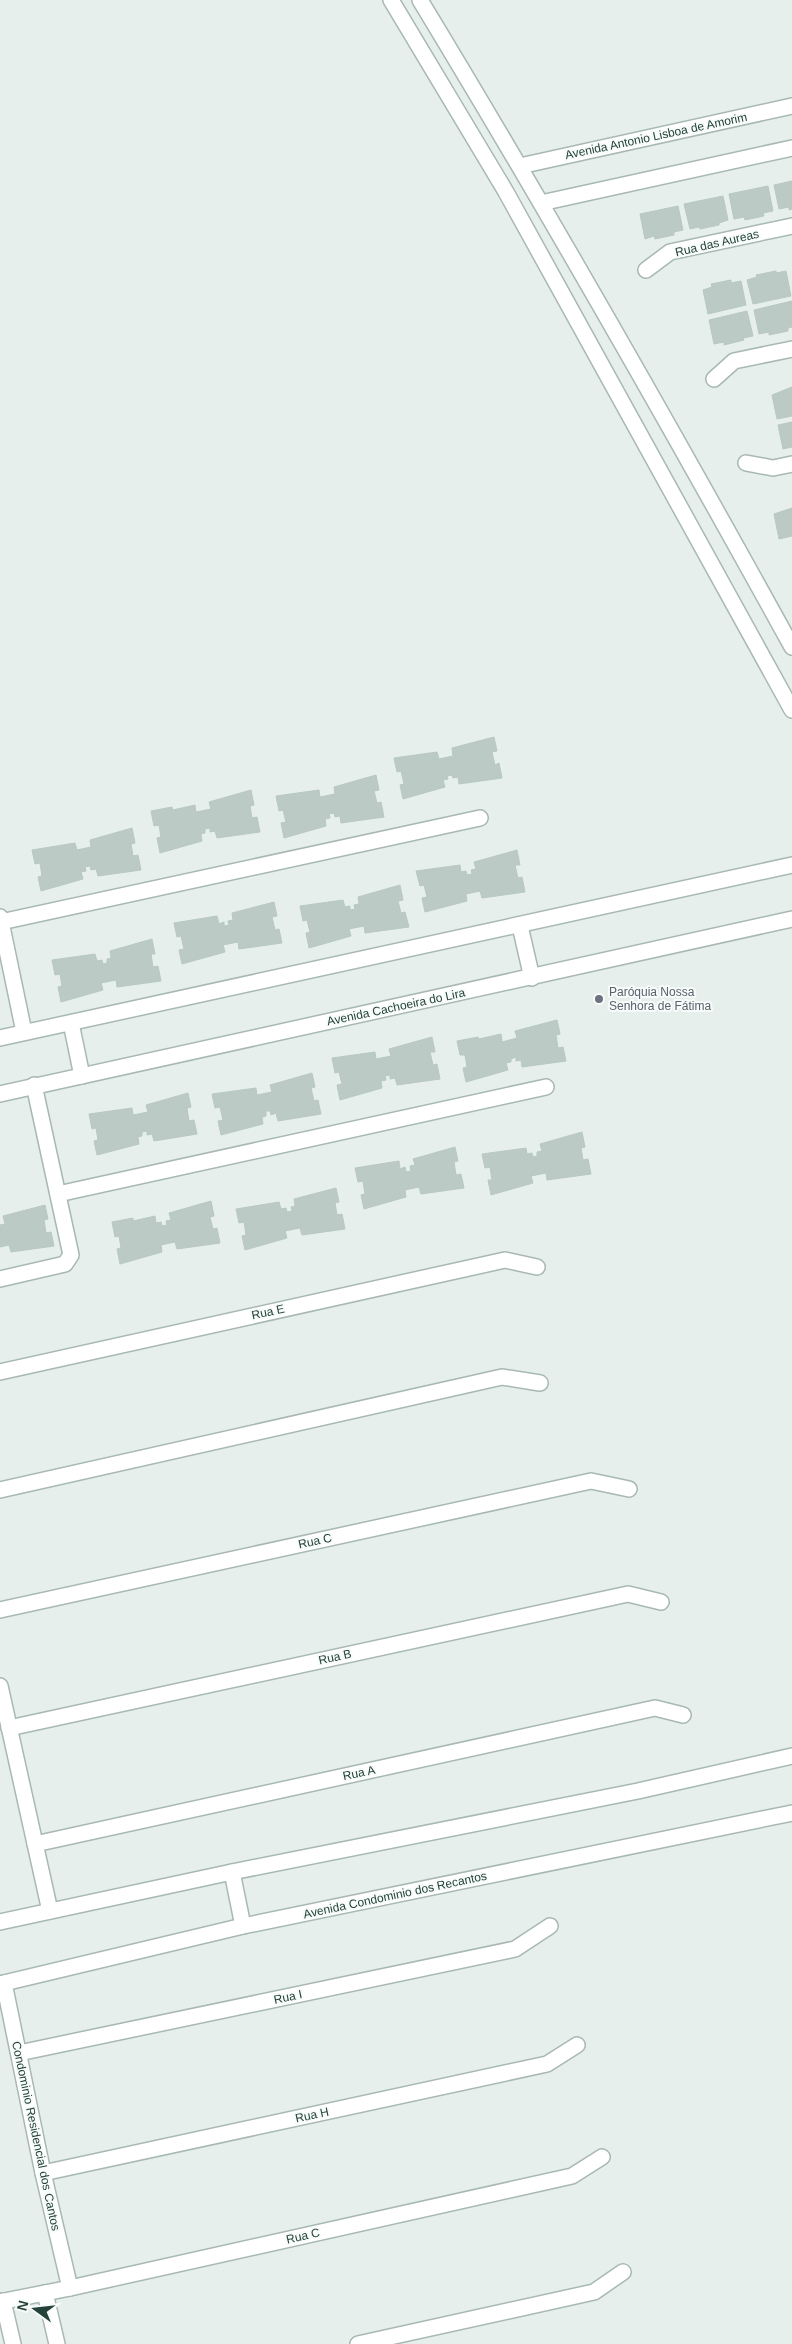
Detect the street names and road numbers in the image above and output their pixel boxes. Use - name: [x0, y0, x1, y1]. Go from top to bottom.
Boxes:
- street label: Avenida Antonio Lisboa de Amorim: [564, 110, 748, 162]
- street label: Rua das Aureas: [674, 227, 760, 259]
- street label: Avenida Cachoeira do Lira: [325, 985, 467, 1029]
- street label: Rua E: [250, 1302, 286, 1322]
- street label: Rua C: [297, 1531, 333, 1551]
- street label: Rua B: [317, 1647, 353, 1667]
- street label: Rua A: [342, 1763, 376, 1783]
- street label: Avenida Condominio dos Recantos: [302, 1869, 488, 1921]
- street label: Rua I: [273, 1987, 303, 2007]
- street label: Condominio Residencial dos Cantos: [9, 2040, 63, 2232]
- street label: Rua H: [294, 2105, 330, 2125]
- street label: Rua C: [285, 2225, 321, 2247]

